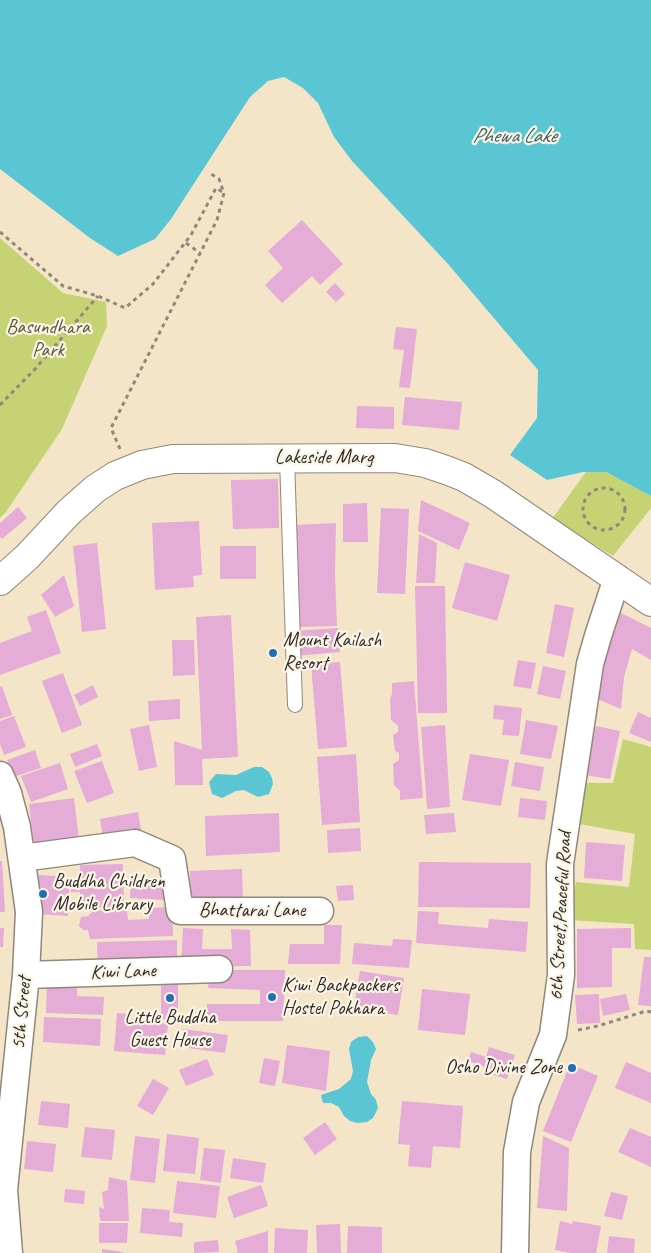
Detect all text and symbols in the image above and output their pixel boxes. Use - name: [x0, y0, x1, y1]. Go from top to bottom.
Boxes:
- water label: Phewa Lake: [472, 123, 556, 149]
- park label: Basundhara Park: [6, 316, 90, 363]
- street label: Lakeside Marg: [275, 446, 373, 470]
- place label: Mount Kailash Resort: [283, 629, 381, 676]
- marker: Mount Kailash Resort: [267, 647, 279, 659]
- street label: 6th Street,Peaceful Road: [545, 831, 577, 1001]
- place label: Buddha Children Mobile Library: [53, 870, 165, 917]
- marker: Buddha Children Mobile Library: [37, 888, 49, 900]
- street label: Bhattarai Lane: [199, 899, 305, 923]
- street label: Kiwi Lane: [90, 959, 156, 985]
- place label: Kiwi Backpackers Hostel Pokhara: [282, 974, 399, 1021]
- street label: 5th Street: [7, 976, 37, 1050]
- marker: Kiwi Backpackers Hostel Pokhara: [266, 991, 278, 1003]
- marker: Little Buddha Guest House: [164, 992, 176, 1004]
- place label: Little Buddha Guest House: [124, 1006, 216, 1053]
- place label: Osho Divine Zone: [445, 1056, 562, 1080]
- marker: Osho Divine Zone: [566, 1062, 578, 1074]

